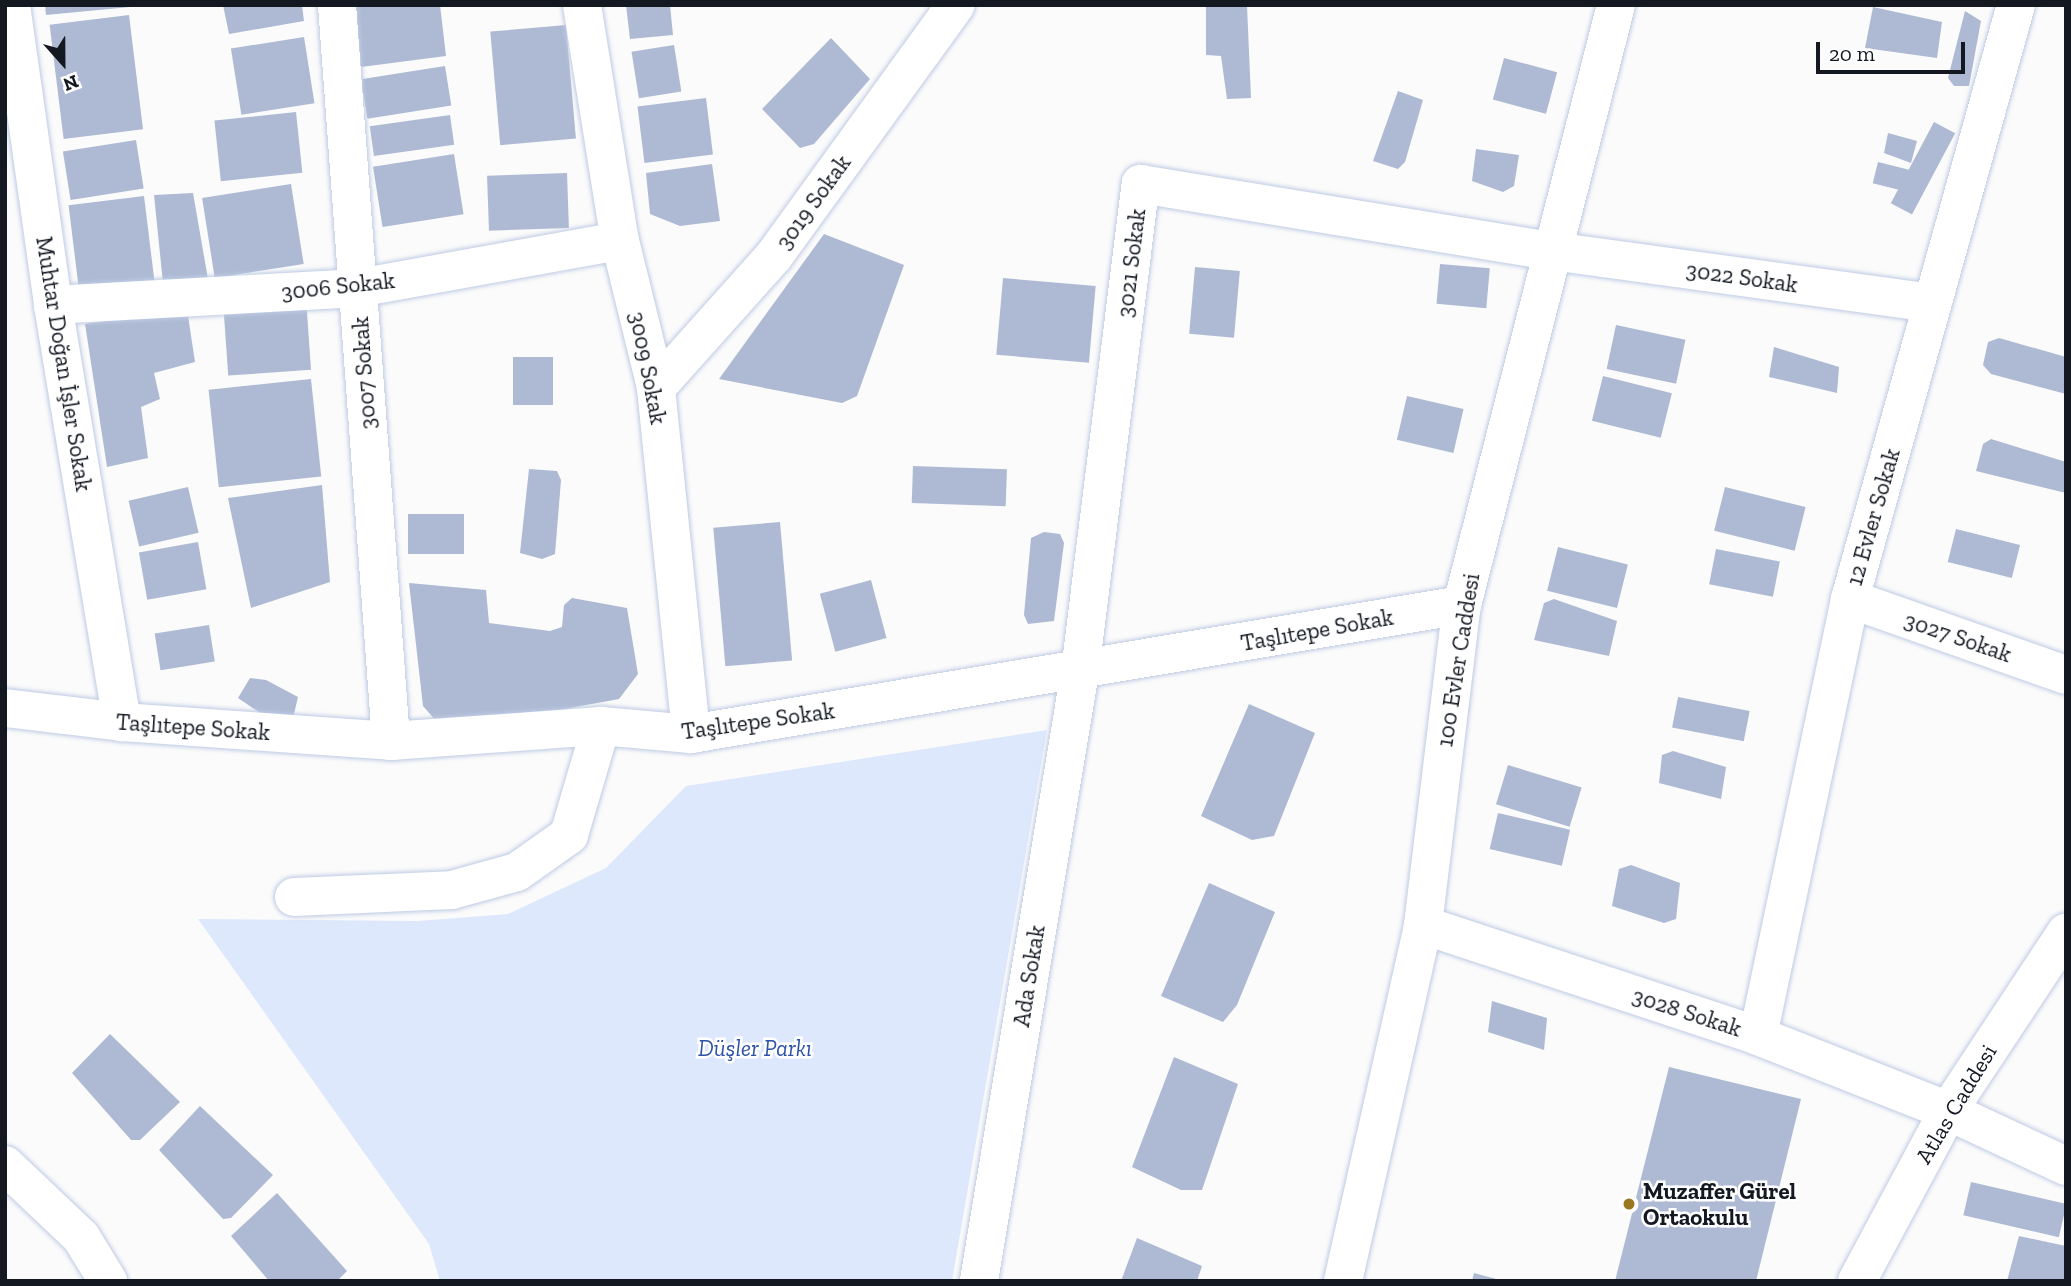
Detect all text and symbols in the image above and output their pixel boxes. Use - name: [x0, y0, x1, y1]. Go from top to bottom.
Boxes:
- north arrow: [28, 28, 98, 98]
- scale bar: [1819, 28, 1968, 72]
- text: 20 m: [1829, 41, 1875, 66]
- text: N: [60, 70, 82, 96]
- street label: 3019 Sokak: [770, 149, 856, 255]
- street label: 3021 Sokak: [1111, 207, 1151, 319]
- street label: Muhtar Doğan İşler Sokak: [30, 234, 98, 494]
- street label: 3022 Sokak: [1684, 256, 1800, 298]
- street label: 3006 Sokak: [280, 266, 396, 306]
- street label: 3009 Sokak: [624, 309, 672, 427]
- street label: 3007 Sokak: [346, 316, 382, 430]
- street label: 12 Evler Sokak: [1840, 445, 1906, 589]
- street label: 100 Evler Caddesi: [1431, 571, 1485, 749]
- street label: Taşlıtepe Sokak: [1239, 603, 1395, 657]
- street label: 3027 Sokak: [1901, 606, 2015, 668]
- street label: Taşlıtepe Sokak: [680, 697, 836, 745]
- street label: Taşlıtepe Sokak: [115, 708, 271, 746]
- street label: Ada Sokak: [1007, 923, 1051, 1029]
- street label: 3028 Sokak: [1629, 981, 1745, 1043]
- park label: Düşler Parkı: [698, 1034, 812, 1062]
- street label: Atlas Caddesi: [1910, 1039, 2002, 1169]
- place label: Muzaffer Gürel Ortaokulu: [1643, 1177, 1797, 1231]
- marker: Muzaffer Gürel Ortaokulu: [1621, 1196, 1637, 1212]

